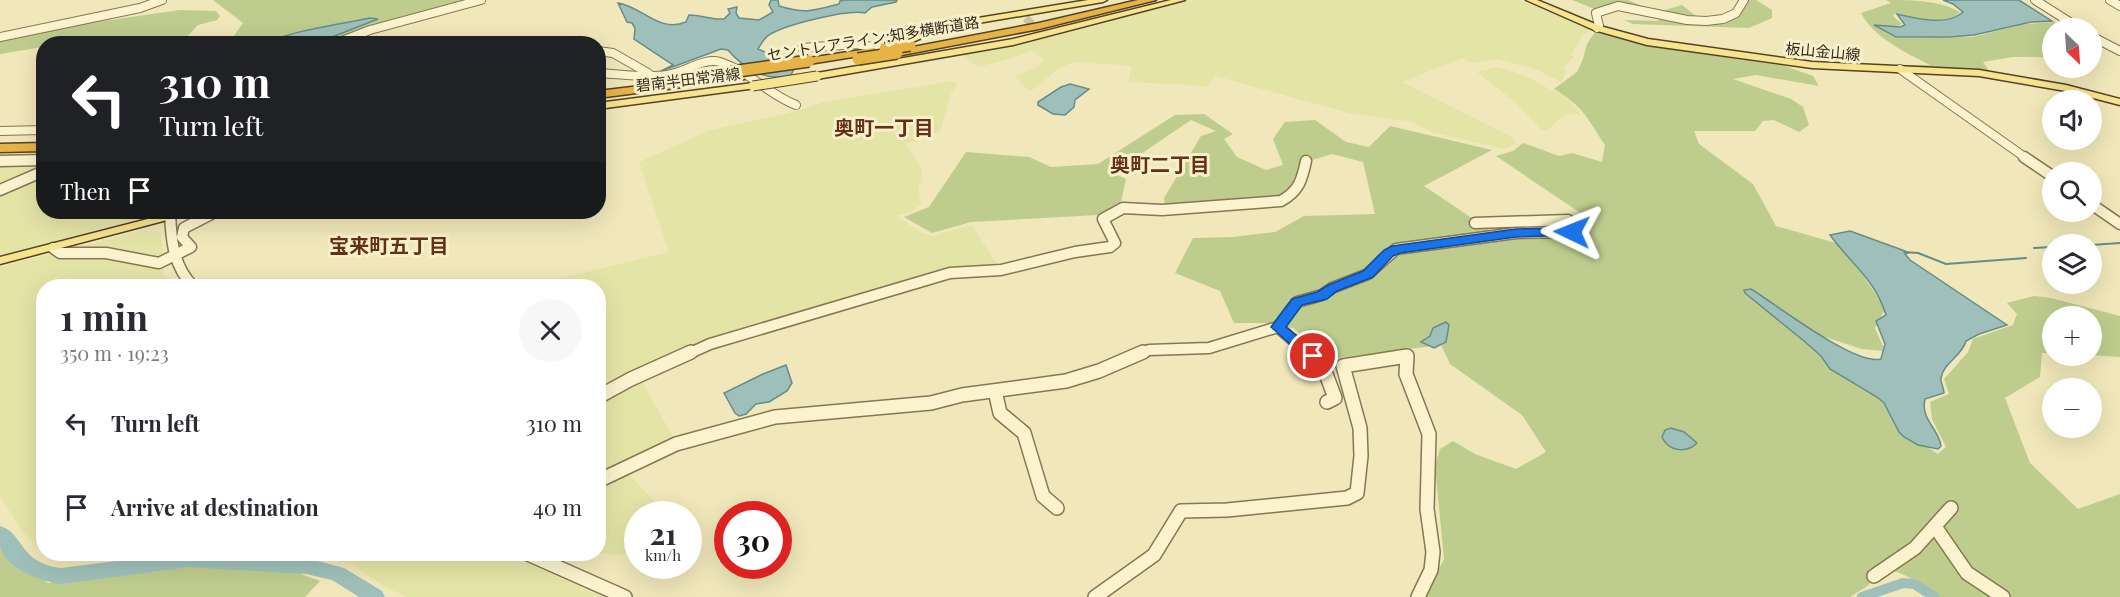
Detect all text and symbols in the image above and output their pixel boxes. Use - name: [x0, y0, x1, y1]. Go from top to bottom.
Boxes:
- street label: セントレアライン;知多横断道路: [766, 11, 980, 65]
- north arrow: [2042, 18, 2102, 78]
- map controls: [2042, 18, 2102, 438]
- street label: 板山金山線: [1785, 38, 1861, 64]
- text: 310 m: [159, 53, 270, 109]
- icon: left: [60, 60, 138, 138]
- street label: 碧南半田常滑線: [635, 63, 741, 95]
- button: sound: [2042, 90, 2102, 150]
- text: Turn left: [159, 107, 263, 143]
- district label: 奥町一丁目: [834, 113, 934, 140]
- district label: 奥町二丁目: [1110, 150, 1210, 177]
- button: search: [2042, 162, 2102, 222]
- icon: arrive: [123, 174, 156, 207]
- text: Then: [60, 176, 111, 206]
- position arrow: [1540, 200, 1604, 264]
- district label: 宝来町五丁目: [329, 231, 449, 258]
- button: layers: [2042, 234, 2102, 294]
- text: 1 min: [60, 292, 148, 340]
- button: close: [519, 299, 582, 362]
- button: +: [2042, 306, 2102, 366]
- pin: [1287, 330, 1338, 381]
- text: 350 m · 19:23: [60, 339, 169, 366]
- icon: arrive: [1296, 339, 1329, 372]
- button: −: [2042, 378, 2102, 438]
- icon: left: [60, 407, 93, 440]
- text: Turn left: [111, 408, 200, 438]
- text: 310 m: [526, 408, 582, 438]
- icon: arrive: [60, 491, 93, 524]
- text: Arrive at destination: [111, 492, 319, 522]
- text: 40 m: [533, 492, 582, 522]
- speed limit sign: 30: [714, 501, 792, 579]
- text: 21: [649, 513, 677, 553]
- text: km/h: [645, 545, 681, 565]

